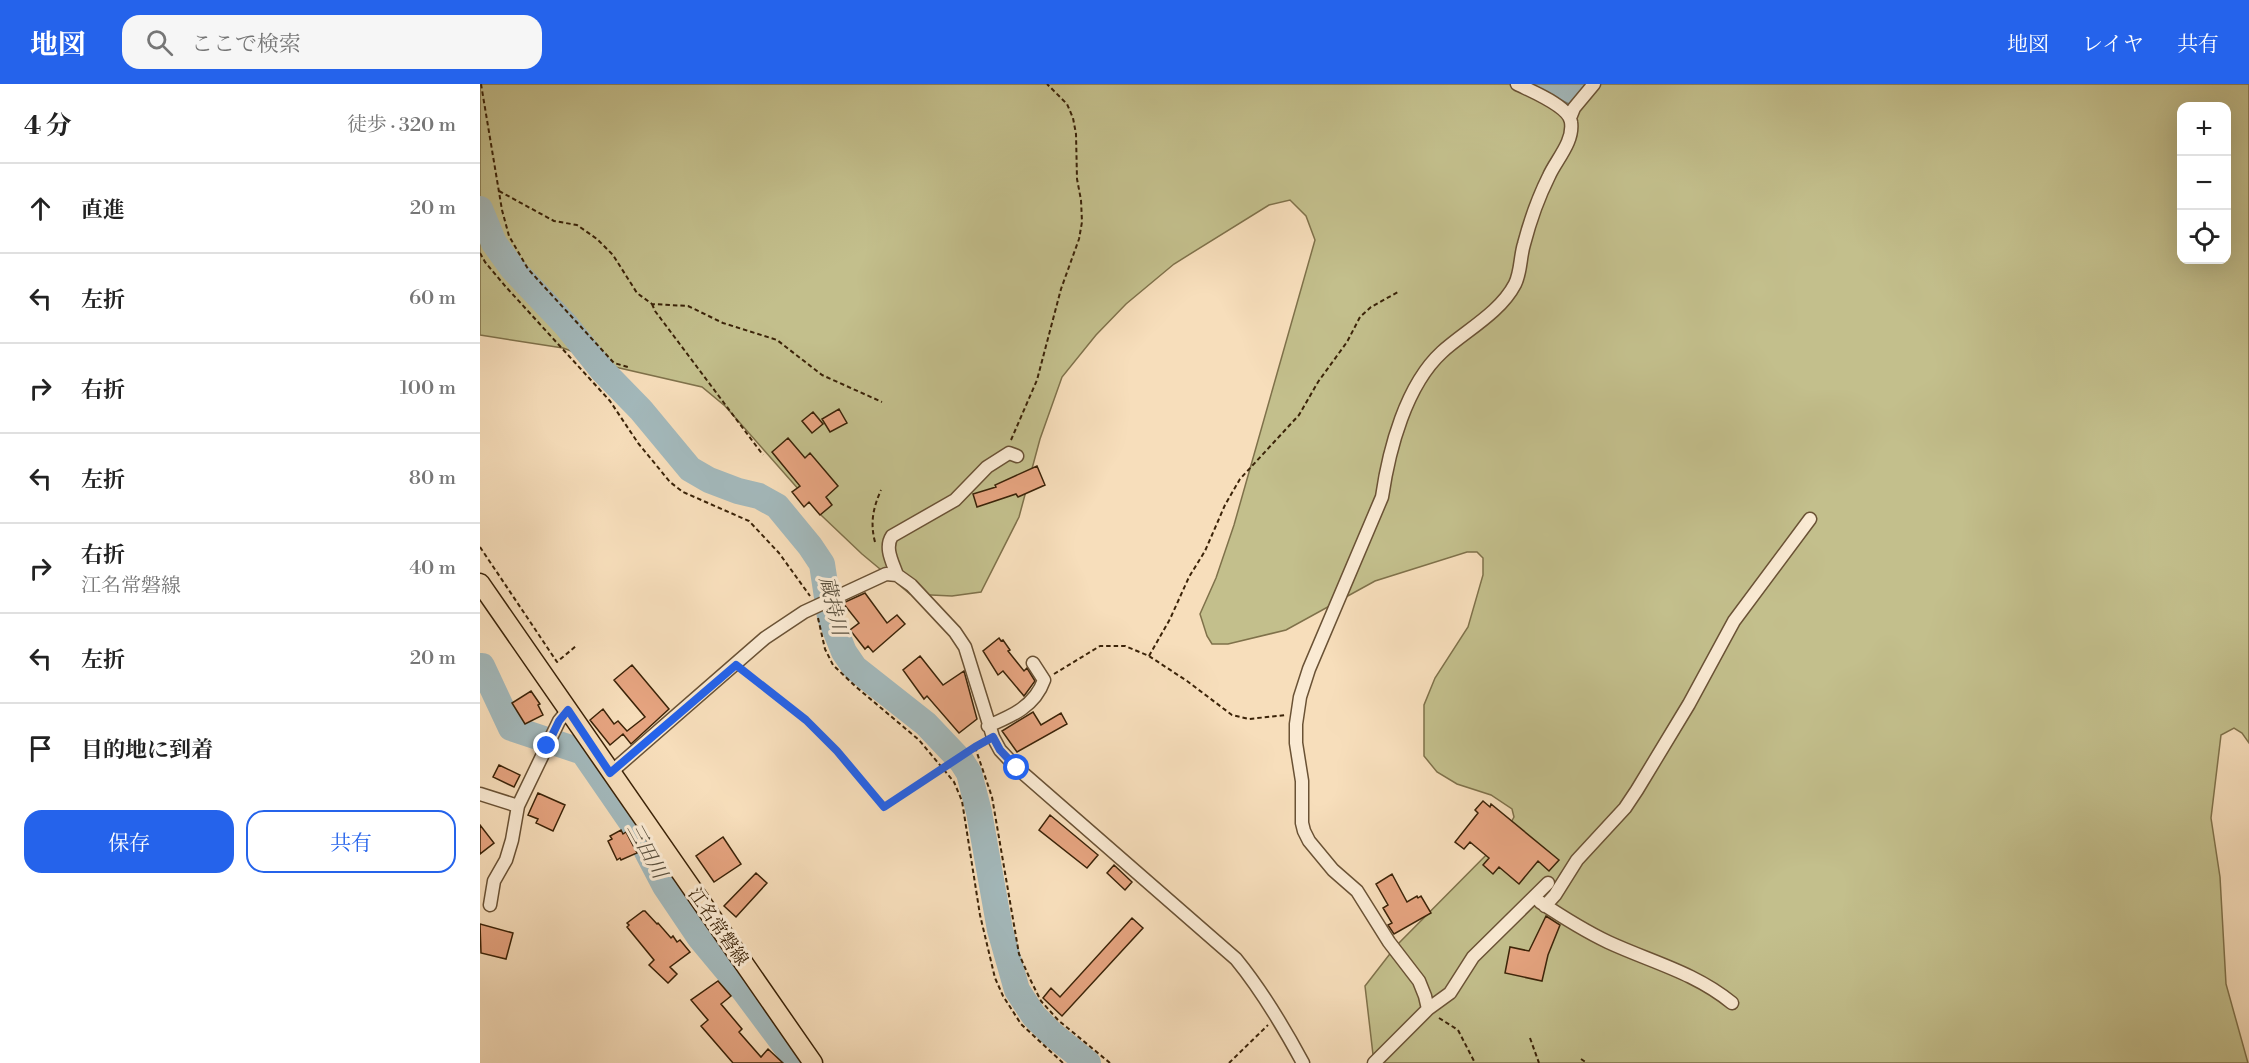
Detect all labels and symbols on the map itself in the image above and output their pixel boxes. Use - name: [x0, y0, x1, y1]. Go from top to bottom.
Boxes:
- water label: 蔵持川: [813, 574, 852, 640]
- route end: [533, 732, 559, 758]
- route start: [1003, 754, 1029, 780]
- water label: 三田川: [621, 819, 672, 885]
- street label: 江名常磐線: [683, 884, 753, 970]

